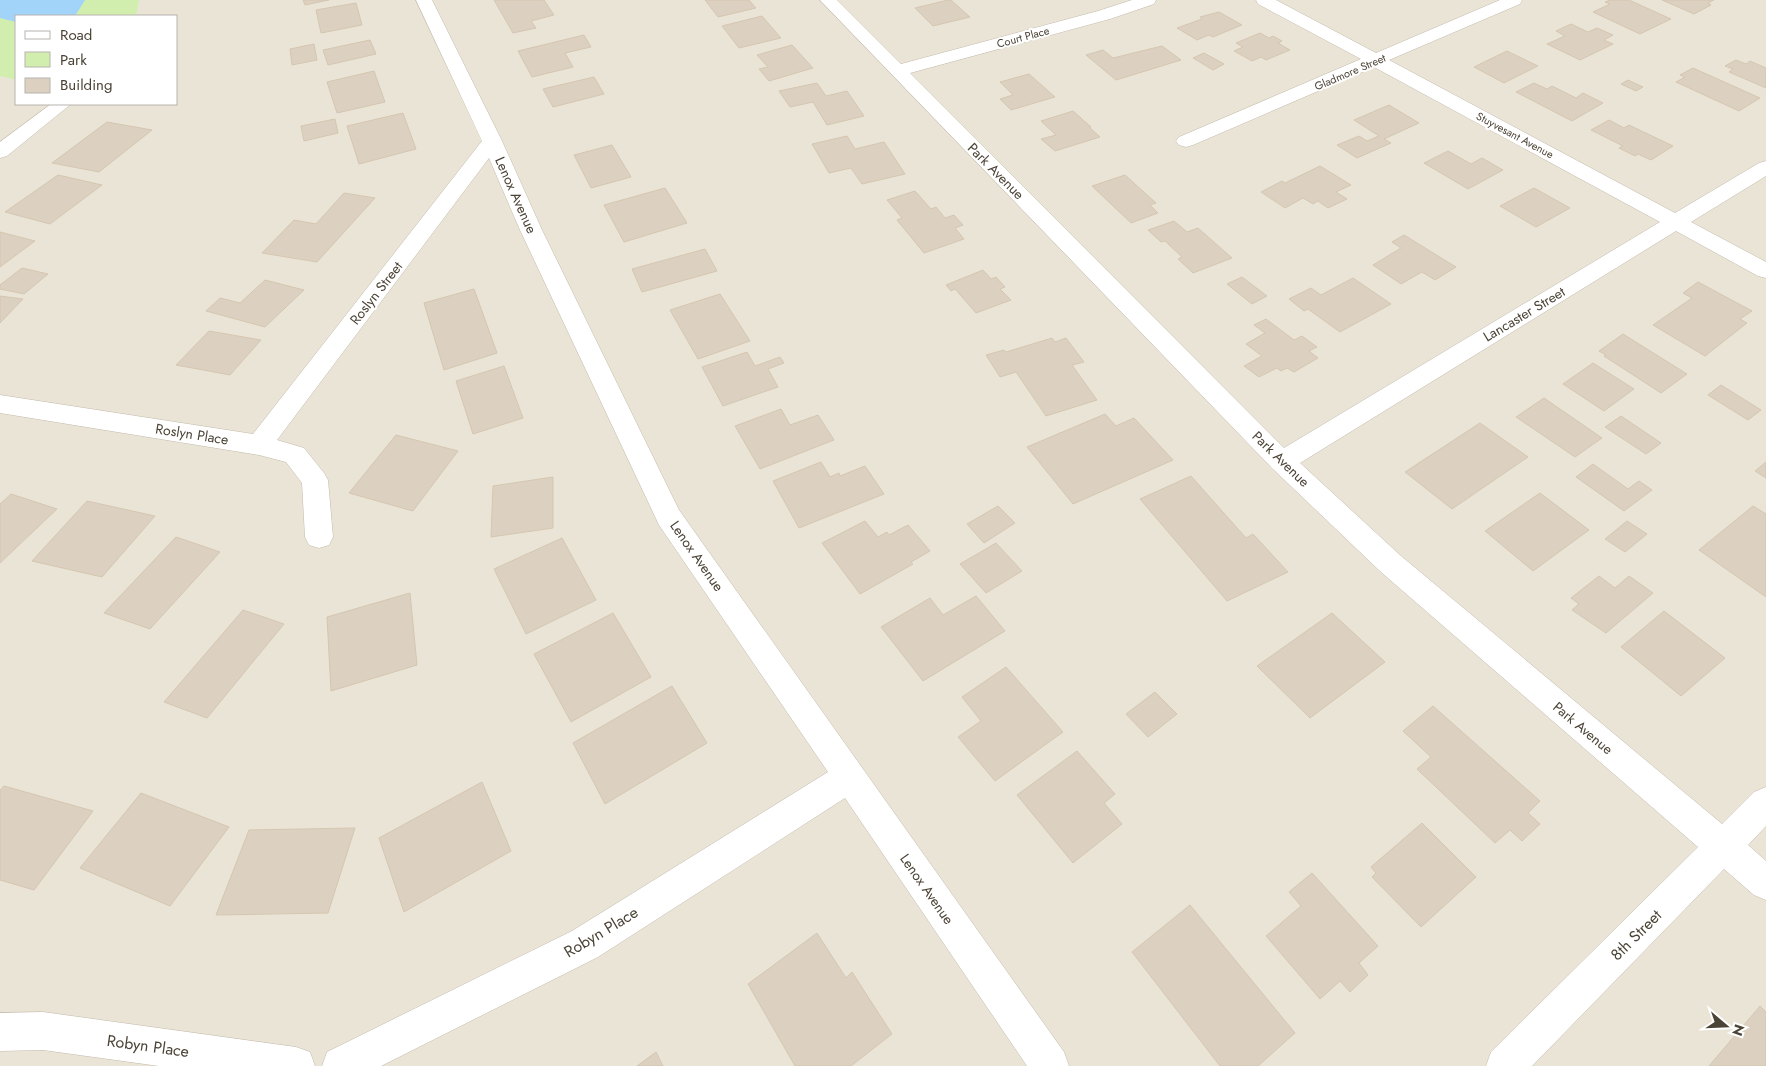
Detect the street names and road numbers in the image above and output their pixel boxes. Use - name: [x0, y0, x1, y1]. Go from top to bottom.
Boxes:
- street label: Court Place: [995, 22, 1051, 52]
- street label: Gladmore Street: [1312, 50, 1388, 94]
- street label: Stuyvesant Avenue: [1473, 108, 1557, 162]
- street label: Park Avenue: [963, 138, 1029, 204]
- street label: Lenox Avenue: [490, 153, 542, 237]
- street label: Roslyn Street: [345, 257, 408, 329]
- street label: Lancaster Street: [1479, 281, 1569, 346]
- street label: Roslyn Place: [154, 418, 230, 450]
- street label: Park Avenue: [1248, 427, 1314, 491]
- street label: Lenox Avenue: [665, 517, 729, 595]
- street label: Park Avenue: [1549, 697, 1617, 759]
- street label: Lenox Avenue: [895, 850, 959, 928]
- street label: Robyn Place: [560, 901, 642, 963]
- street label: 8th Street: [1605, 904, 1667, 966]
- street label: Robyn Place: [105, 1029, 191, 1063]

